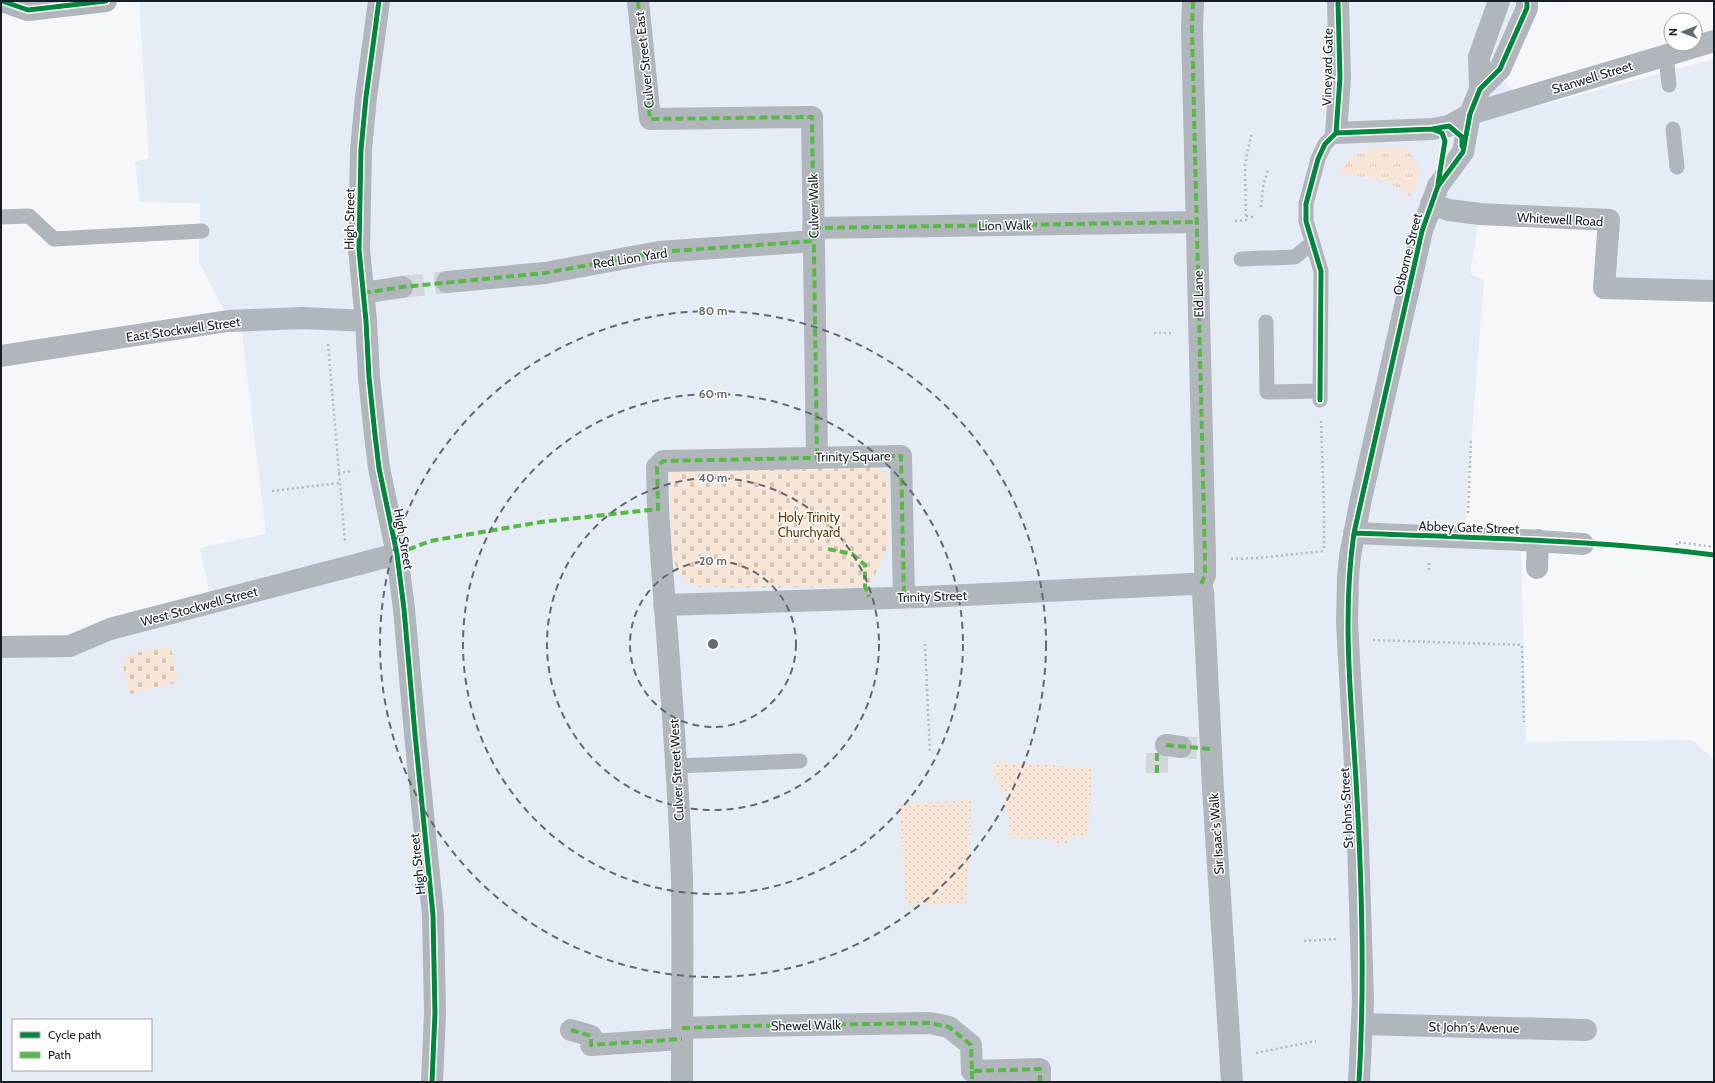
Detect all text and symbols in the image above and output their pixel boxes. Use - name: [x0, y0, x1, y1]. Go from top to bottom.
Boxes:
- street label: Culver Street East: [631, 10, 657, 109]
- north arrow: [1663, 12, 1703, 52]
- street label: Vineyard Gate: [1318, 28, 1336, 106]
- text: N: [1666, 28, 1680, 36]
- street label: Stanwell Street: [1550, 57, 1635, 97]
- street label: Culver Walk: [804, 173, 822, 238]
- street label: High Street: [340, 187, 358, 250]
- street label: Whitewell Road: [1516, 209, 1604, 229]
- street label: Osborne Street: [1389, 211, 1425, 297]
- street label: Lion Walk: [978, 217, 1032, 233]
- street label: Red Lion Yard: [592, 244, 668, 272]
- street label: Eld Lane: [1190, 270, 1206, 318]
- text: 80 m: [699, 303, 727, 318]
- street label: East Stockwell Street: [125, 313, 242, 345]
- text: 60 m: [699, 386, 727, 401]
- street label: Trinity Square: [815, 447, 891, 465]
- text: 40 m: [698, 470, 728, 485]
- street label: High Street: [391, 507, 417, 571]
- park label: Holy Trinity Churchyard: [778, 509, 841, 540]
- street label: Abbey Gate Street: [1418, 517, 1520, 537]
- text: 20 m: [699, 553, 727, 568]
- street label: West Stockwell Street: [139, 583, 260, 629]
- street label: Trinity Street: [897, 587, 968, 605]
- centre of rings: [706, 637, 720, 651]
- street label: Culver Street West: [665, 718, 687, 821]
- street label: St Johns Street: [1336, 767, 1356, 849]
- street label: Sir Isaac's Walk: [1205, 793, 1227, 875]
- street label: High Street: [406, 832, 428, 896]
- street label: Shewel Walk: [771, 1016, 841, 1034]
- street label: St John's Avenue: [1429, 1018, 1520, 1036]
- legend: [12, 1019, 152, 1071]
- text: Cycle path: [48, 1027, 101, 1042]
- text: Path: [48, 1047, 71, 1062]

